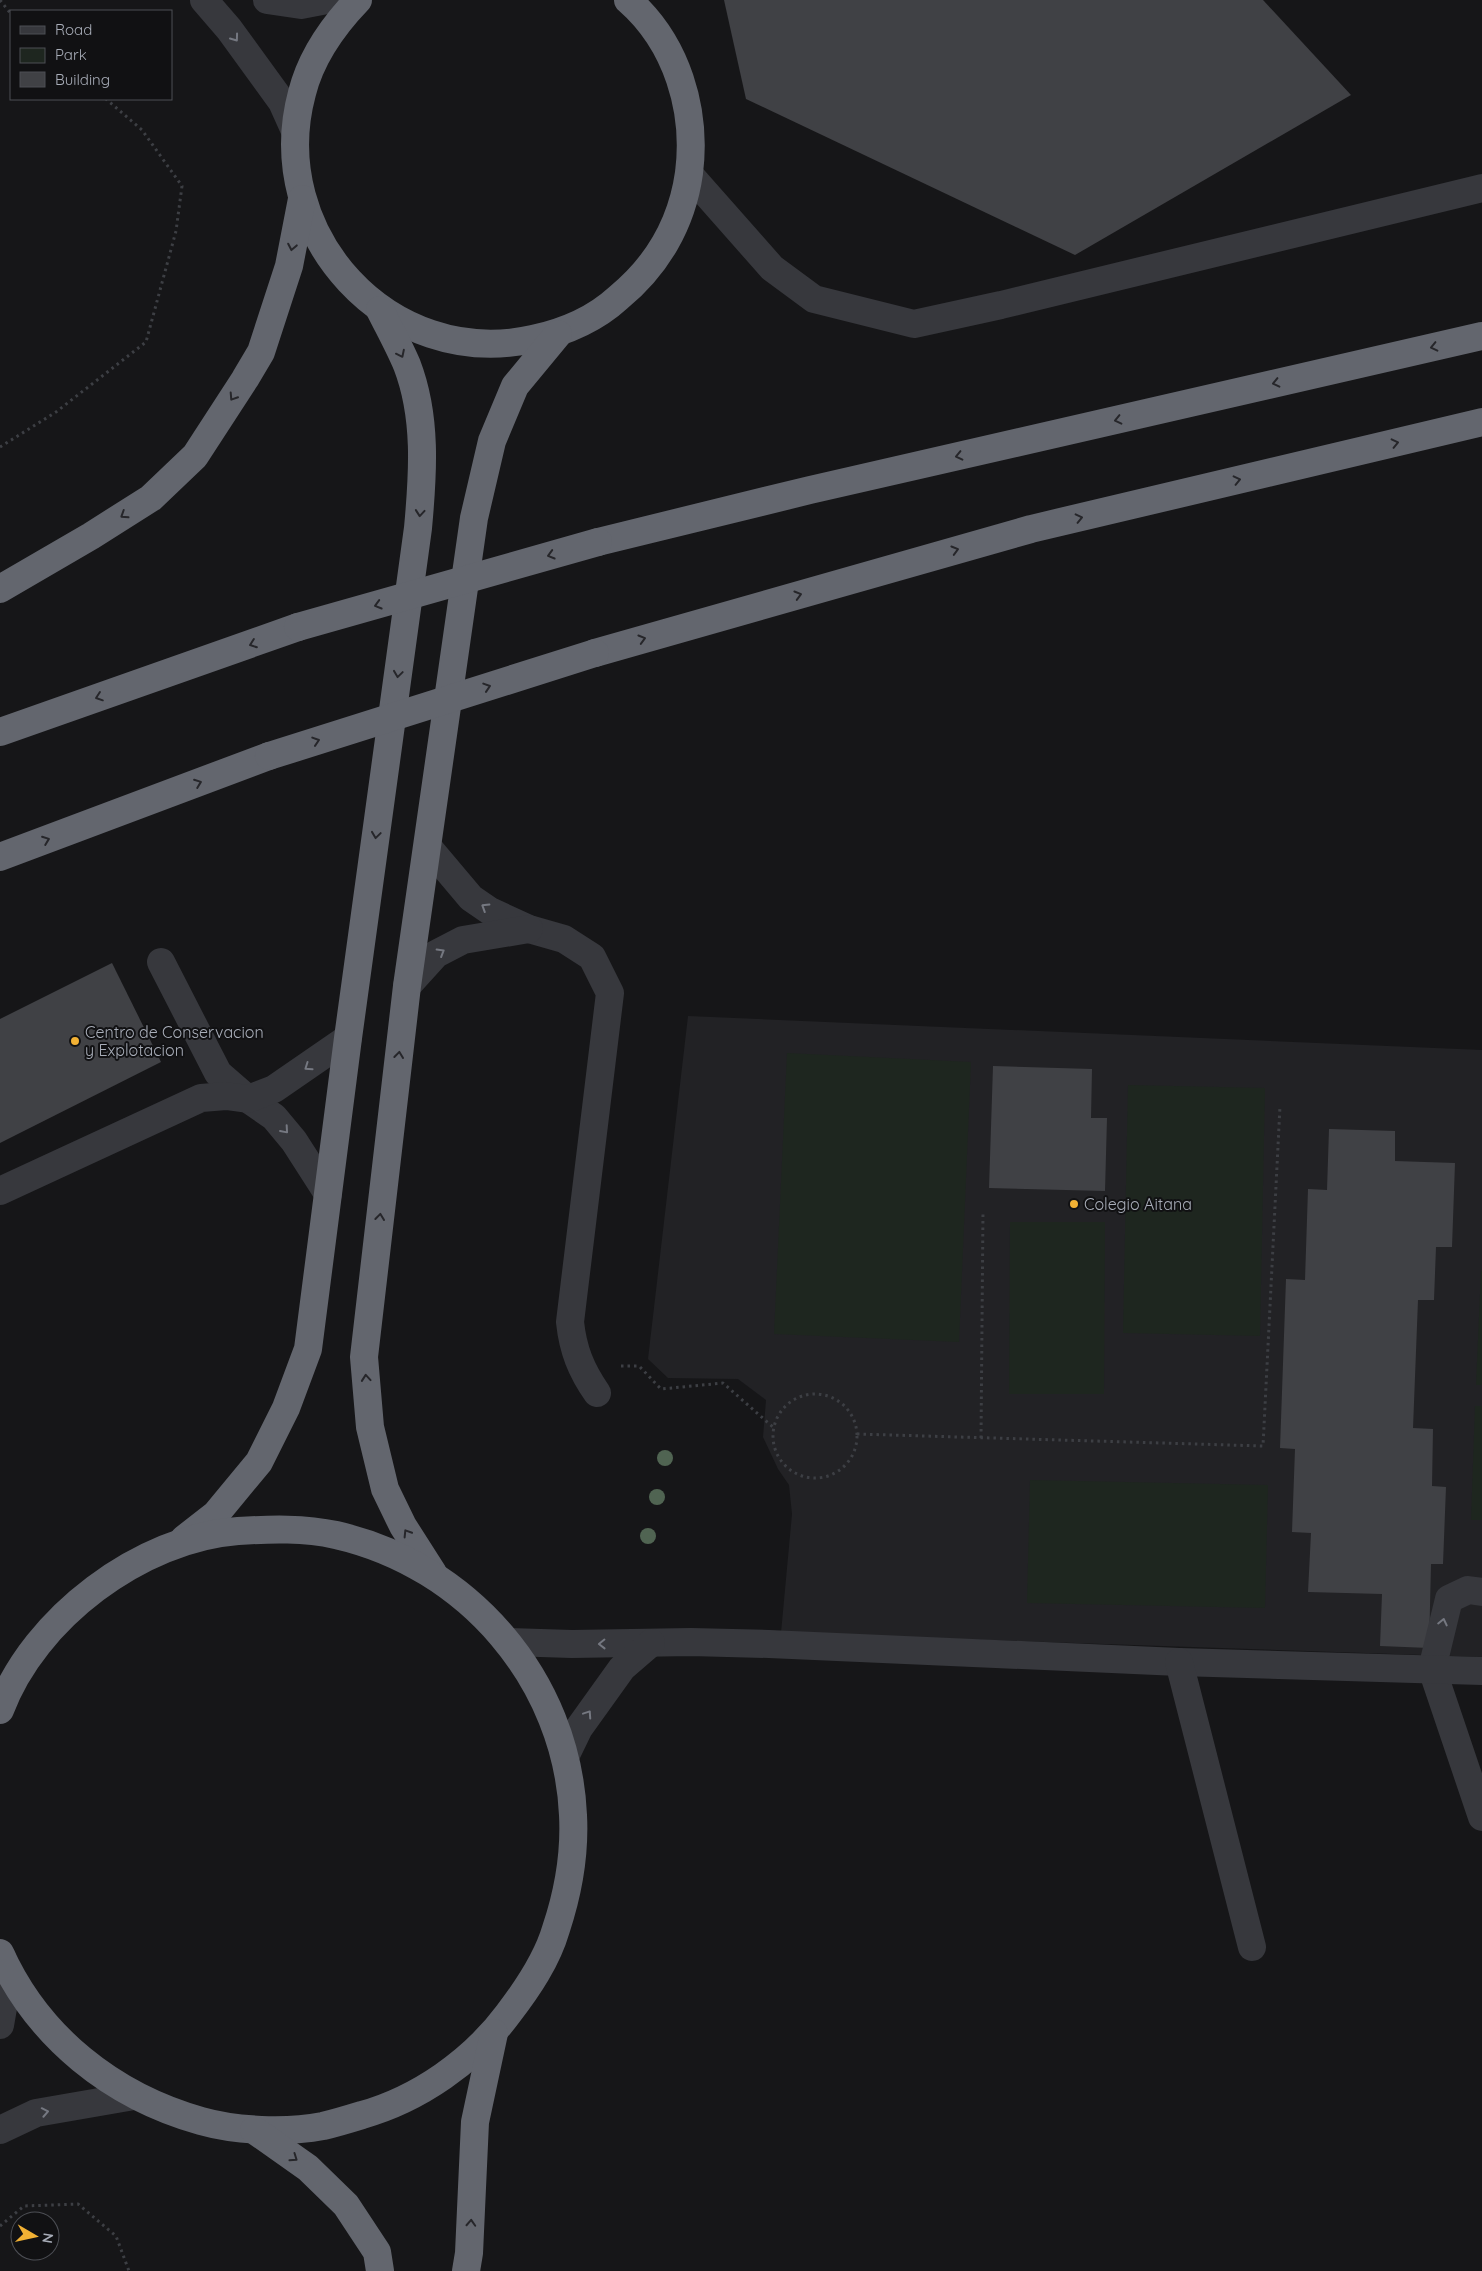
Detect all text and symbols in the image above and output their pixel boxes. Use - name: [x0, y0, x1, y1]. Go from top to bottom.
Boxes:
- legend: [10, 10, 172, 100]
- text: Road: [55, 20, 92, 39]
- one-way arrow: [229, 32, 238, 42]
- text: Park: [55, 45, 87, 64]
- text: Building: [55, 70, 110, 89]
- one-way arrow: [288, 243, 298, 252]
- one-way arrow: [1430, 341, 1439, 352]
- one-way arrow: [395, 349, 406, 358]
- one-way arrow: [1272, 377, 1280, 388]
- one-way arrow: [230, 392, 240, 401]
- one-way arrow: [1113, 414, 1122, 425]
- one-way arrow: [1391, 438, 1400, 449]
- one-way arrow: [955, 450, 964, 461]
- one-way arrow: [1232, 475, 1241, 486]
- one-way arrow: [120, 508, 129, 518]
- one-way arrow: [414, 509, 425, 517]
- one-way arrow: [1074, 513, 1083, 524]
- one-way arrow: [950, 546, 958, 556]
- one-way arrow: [548, 550, 556, 560]
- one-way arrow: [794, 590, 803, 601]
- one-way arrow: [375, 599, 383, 609]
- one-way arrow: [637, 635, 646, 645]
- one-way arrow: [249, 638, 257, 648]
- one-way arrow: [393, 671, 404, 679]
- one-way arrow: [483, 683, 491, 693]
- one-way arrow: [95, 692, 104, 702]
- one-way arrow: [311, 737, 319, 747]
- one-way arrow: [193, 779, 202, 789]
- one-way arrow: [371, 832, 382, 840]
- one-way arrow: [41, 836, 49, 846]
- one-way arrow: [481, 904, 490, 914]
- one-way arrow: [436, 948, 445, 958]
- place label: Centro de Conservacion y Explotacion: [85, 1022, 264, 1060]
- marker: Centro de Conservacion y Explotacion: [69, 1035, 81, 1047]
- one-way arrow: [393, 1051, 404, 1059]
- one-way arrow: [305, 1061, 314, 1070]
- one-way arrow: [280, 1125, 289, 1134]
- place label: Colegio Aitana: [1084, 1194, 1192, 1214]
- marker: Colegio Aitana: [1068, 1198, 1080, 1210]
- one-way arrow: [374, 1212, 385, 1220]
- one-way arrow: [360, 1374, 371, 1382]
- one-way arrow: [404, 1530, 414, 1539]
- one-way arrow: [1437, 1617, 1448, 1626]
- one-way arrow: [598, 1639, 606, 1649]
- one-way arrow: [582, 1711, 591, 1720]
- one-way arrow: [41, 2107, 49, 2117]
- one-way arrow: [288, 2152, 297, 2161]
- north arrow: [10, 2211, 60, 2261]
- one-way arrow: [465, 2218, 476, 2226]
- text: N: [38, 2232, 58, 2245]

